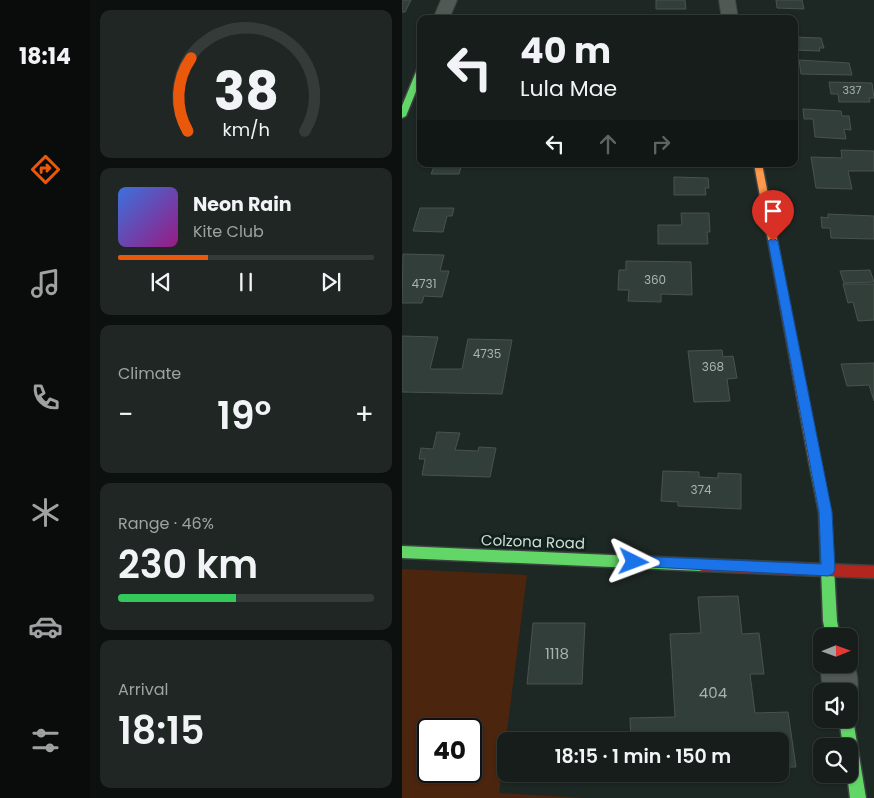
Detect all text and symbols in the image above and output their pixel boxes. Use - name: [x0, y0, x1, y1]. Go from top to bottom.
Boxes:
- text: 40 m: [520, 26, 611, 75]
- icon: left: [437, 35, 502, 100]
- text: 18:14: [19, 41, 71, 72]
- text: 38: [213, 55, 279, 128]
- text: Lula Mae: [520, 73, 617, 104]
- house number: 337: [843, 82, 861, 98]
- text: km/h: [222, 117, 270, 142]
- icon: left: [541, 130, 569, 158]
- icon: ahead: [594, 130, 622, 158]
- icon: right: [647, 130, 675, 158]
- icon: directions: [28, 152, 63, 187]
- pin: [752, 190, 794, 241]
- text: Neon Rain: [193, 191, 292, 218]
- icon: arrive: [759, 197, 787, 225]
- text: Kite Club: [193, 220, 264, 243]
- icon: music: [28, 266, 63, 301]
- icon: previous: [147, 268, 175, 296]
- icon: pause: [232, 268, 260, 296]
- icon: next: [317, 268, 345, 296]
- house number: 360: [644, 271, 666, 288]
- house number: 4731: [411, 275, 437, 292]
- house number: 4735: [473, 345, 501, 362]
- house number: 368: [702, 358, 724, 375]
- text: Climate: [118, 362, 181, 385]
- icon: phone: [28, 380, 63, 415]
- text: 19°: [217, 389, 271, 442]
- text: −: [118, 395, 133, 434]
- text: +: [355, 395, 374, 434]
- house number: 374: [690, 481, 712, 498]
- icon: climate: [28, 495, 63, 530]
- text: Range · 46%: [118, 512, 214, 535]
- street label: Colzona Road: [481, 529, 585, 554]
- position arrow: [607, 535, 659, 587]
- text: 230 km: [118, 538, 258, 591]
- icon: car: [28, 609, 63, 644]
- north arrow: [813, 628, 858, 672]
- map controls: [813, 628, 858, 783]
- house number: 1118: [545, 643, 569, 664]
- text: Arrival: [118, 678, 168, 701]
- house number: 404: [699, 682, 727, 703]
- button: sound: [813, 683, 858, 728]
- text: 18:15: [118, 704, 204, 757]
- speed limit sign: 40: [417, 718, 482, 783]
- icon: filters: [28, 723, 63, 758]
- button: search: [813, 738, 858, 783]
- text: 18:15 · 1 min · 150 m: [555, 743, 731, 770]

